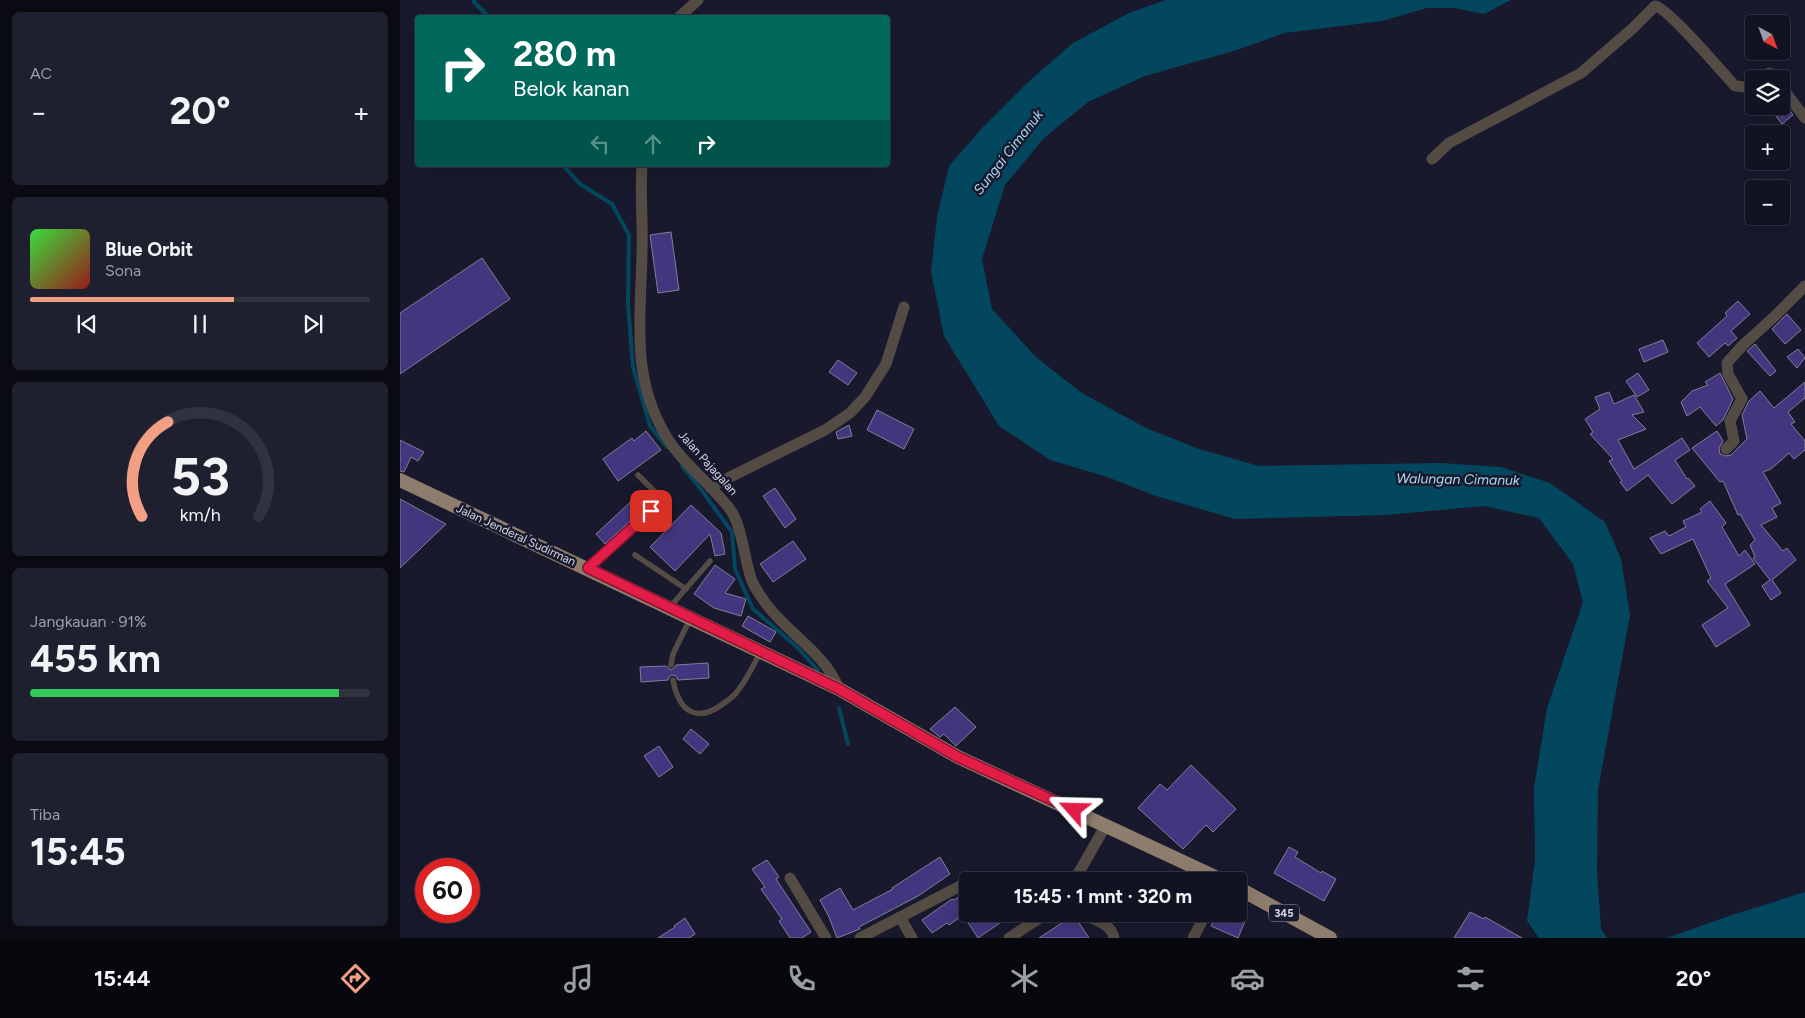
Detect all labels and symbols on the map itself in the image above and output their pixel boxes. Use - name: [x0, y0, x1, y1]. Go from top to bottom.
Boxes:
- north arrow: [1745, 15, 1790, 60]
- water label: Sungai Cimanuk: [970, 105, 1048, 198]
- street label: Jalan Pajagalan: [675, 428, 741, 498]
- water label: Walungan Cimanuk: [1396, 470, 1521, 489]
- pin: [630, 490, 672, 532]
- street label: Jalan Jenderal Sudirman: [454, 501, 578, 569]
- position arrow: [1047, 783, 1099, 835]
- speed limit sign: 60: [415, 858, 480, 923]
- road number: 345: [1269, 904, 1299, 921]

